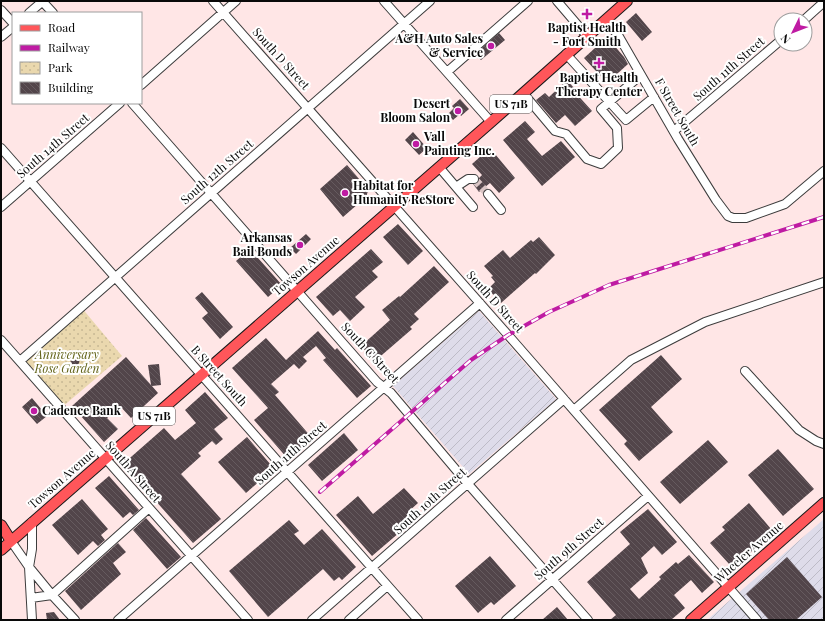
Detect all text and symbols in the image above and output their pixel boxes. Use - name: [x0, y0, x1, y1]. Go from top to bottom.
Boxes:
- marker: Baptist Health - Fort Smith: [581, 8, 593, 20]
- legend: [12, 12, 142, 104]
- north arrow: [773, 12, 813, 52]
- text: Road: [48, 19, 75, 35]
- place label: Baptist Health - Fort Smith: [548, 19, 627, 49]
- street label: South D Street: [250, 24, 314, 93]
- place label: A&H Auto Sales & Service: [394, 30, 483, 60]
- text: N: [777, 31, 794, 47]
- street label: South 11th Street: [689, 32, 768, 104]
- text: Railway: [48, 39, 90, 55]
- marker: A&H Auto Sales & Service: [486, 41, 496, 51]
- marker: Baptist Health Therapy Center: [593, 57, 605, 69]
- text: Park: [48, 59, 73, 75]
- place label: Baptist Health Therapy Center: [556, 69, 643, 99]
- street label: F Street South: [652, 75, 704, 148]
- text: Building: [48, 79, 94, 95]
- place label: Desert Bloom Salon: [380, 95, 451, 125]
- road number: US 71B: [490, 95, 532, 113]
- marker: Desert Bloom Salon: [453, 106, 463, 116]
- street label: South 14th Street: [13, 109, 93, 181]
- place label: Vall Painting Inc.: [423, 128, 495, 158]
- street label: South 12th Street: [177, 135, 257, 207]
- marker: Vall Painting Inc.: [411, 139, 421, 149]
- place label: Habitat for Humanity ReStore: [353, 177, 455, 207]
- marker: Habitat for Humanity ReStore: [340, 188, 350, 198]
- place label: Arkansas Bail Bonds: [232, 229, 292, 259]
- street label: Towson Avenue: [268, 232, 342, 299]
- marker: Arkansas Bail Bonds: [295, 240, 305, 250]
- street label: South D Street: [464, 267, 528, 336]
- street label: South C Street: [338, 318, 404, 387]
- street label: B Street South: [188, 341, 251, 409]
- park label: Anniversary Rose Garden: [33, 346, 99, 376]
- place label: Cadence Bank: [42, 402, 122, 418]
- marker: Cadence Bank: [29, 406, 39, 416]
- road number: US 71B: [133, 407, 175, 425]
- street label: South 11th Street: [251, 416, 330, 488]
- street label: South A Street: [103, 437, 165, 506]
- street label: Towson Avenue: [24, 445, 98, 512]
- street label: South 10th Street: [390, 463, 470, 537]
- street label: South 9th Street: [530, 513, 607, 583]
- street label: Wheeler Avenue: [710, 517, 786, 586]

